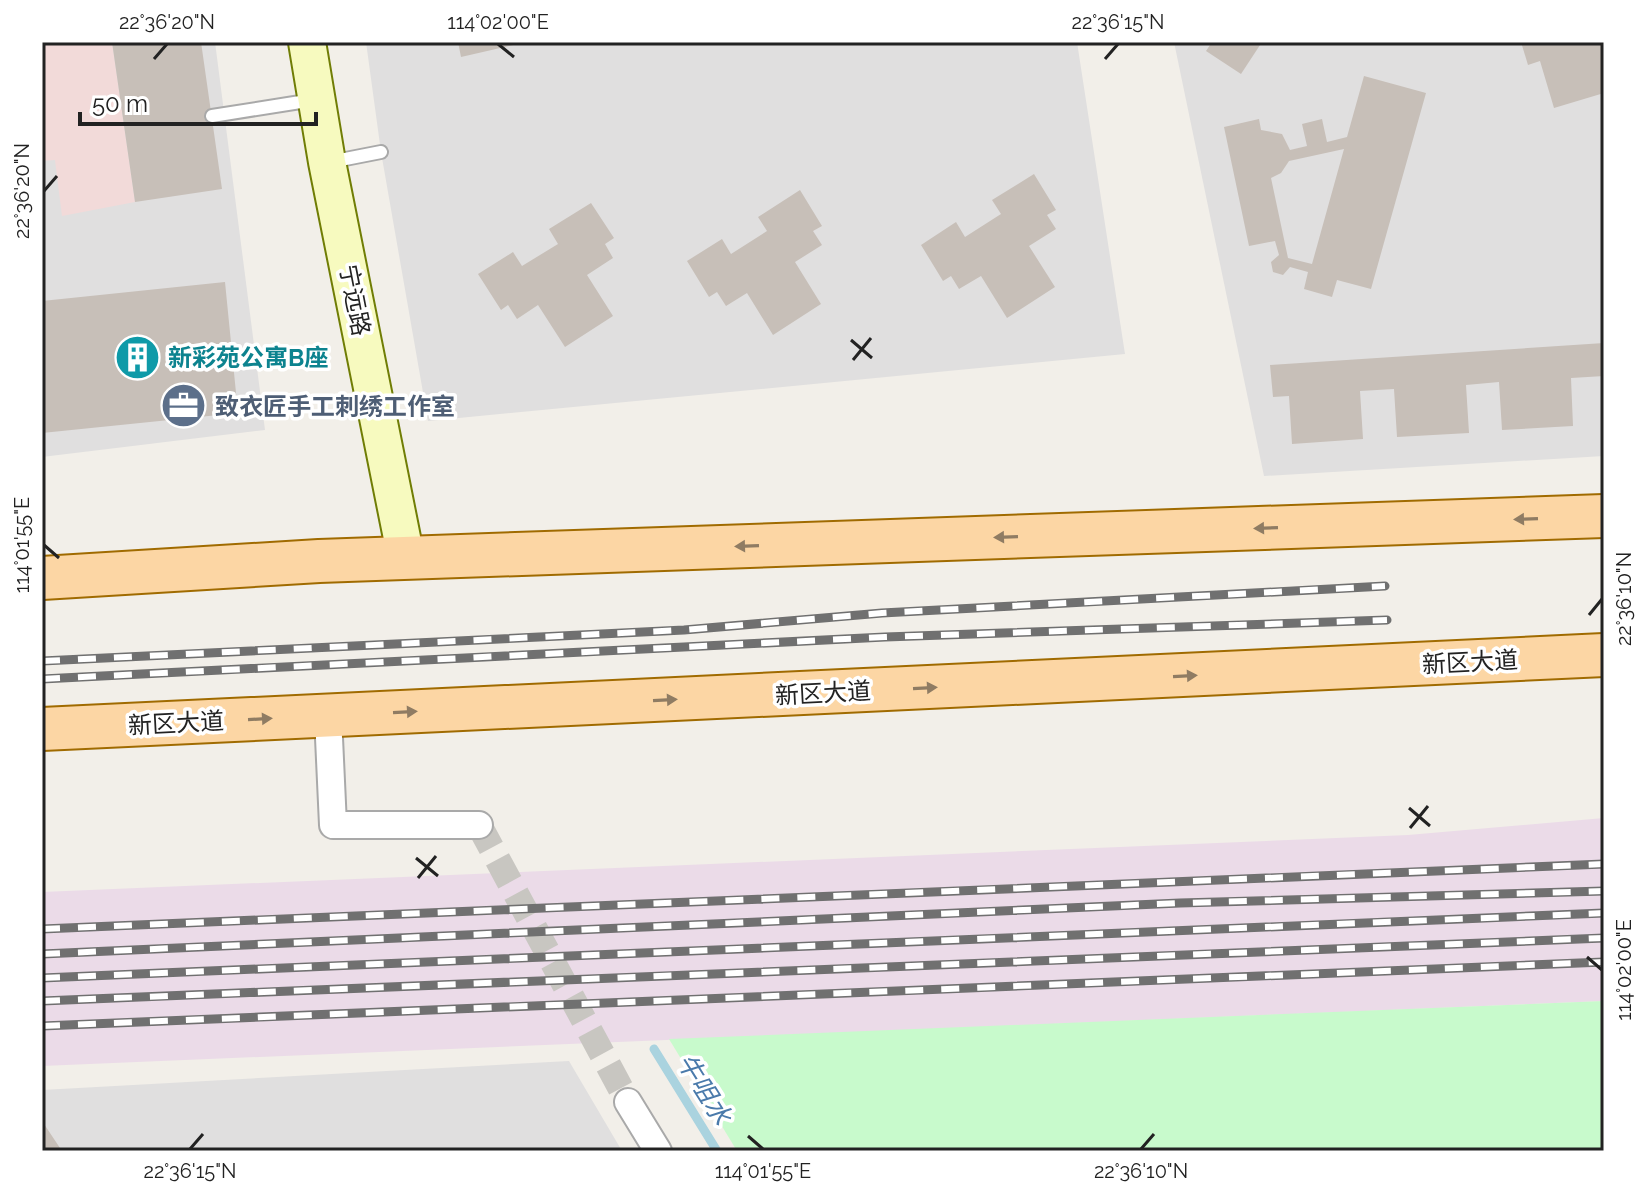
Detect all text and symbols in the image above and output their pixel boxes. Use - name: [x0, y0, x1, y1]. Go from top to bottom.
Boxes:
- text: 22°36'20"N: [119, 10, 215, 34]
- text: 114°02'00"E: [447, 10, 549, 34]
- text: 22°36'15"N: [1072, 10, 1164, 34]
- scale bar: [80, 76, 316, 126]
- text: 50 m: [92, 89, 148, 118]
- text: 22°36'20"N: [10, 143, 34, 239]
- street label: 宁远路: [334, 262, 376, 338]
- building icon: 新彩苑公寓B座: [113, 333, 161, 381]
- place label: 新彩苑公寓B座: [168, 343, 328, 372]
- office icon: 致衣匠手工刺绣工作室: [160, 382, 208, 430]
- place label: 致衣匠手工刺绣工作室: [215, 392, 455, 421]
- text: 114°01'55"E: [10, 497, 34, 593]
- one-way arrow: [1513, 513, 1538, 526]
- one-way arrow: [1253, 522, 1278, 535]
- one-way arrow: [993, 531, 1018, 544]
- one-way arrow: [734, 540, 759, 553]
- text: 22°36'10"N: [1612, 552, 1636, 646]
- street label: 新区大道: [1421, 645, 1519, 679]
- one-way arrow: [1173, 669, 1198, 682]
- street label: 新区大道: [774, 676, 872, 710]
- one-way arrow: [913, 682, 938, 695]
- one-way arrow: [653, 694, 678, 707]
- street label: 新区大道: [127, 706, 225, 740]
- one-way arrow: [393, 706, 418, 719]
- one-way arrow: [248, 712, 273, 725]
- text: 114°02'00"E: [1612, 919, 1636, 1021]
- water label: 牛咀水: [671, 1048, 738, 1131]
- text: 22°36'15"N: [144, 1159, 236, 1183]
- text: 114°01'55"E: [715, 1159, 811, 1183]
- text: 22°36'10"N: [1094, 1159, 1188, 1183]

